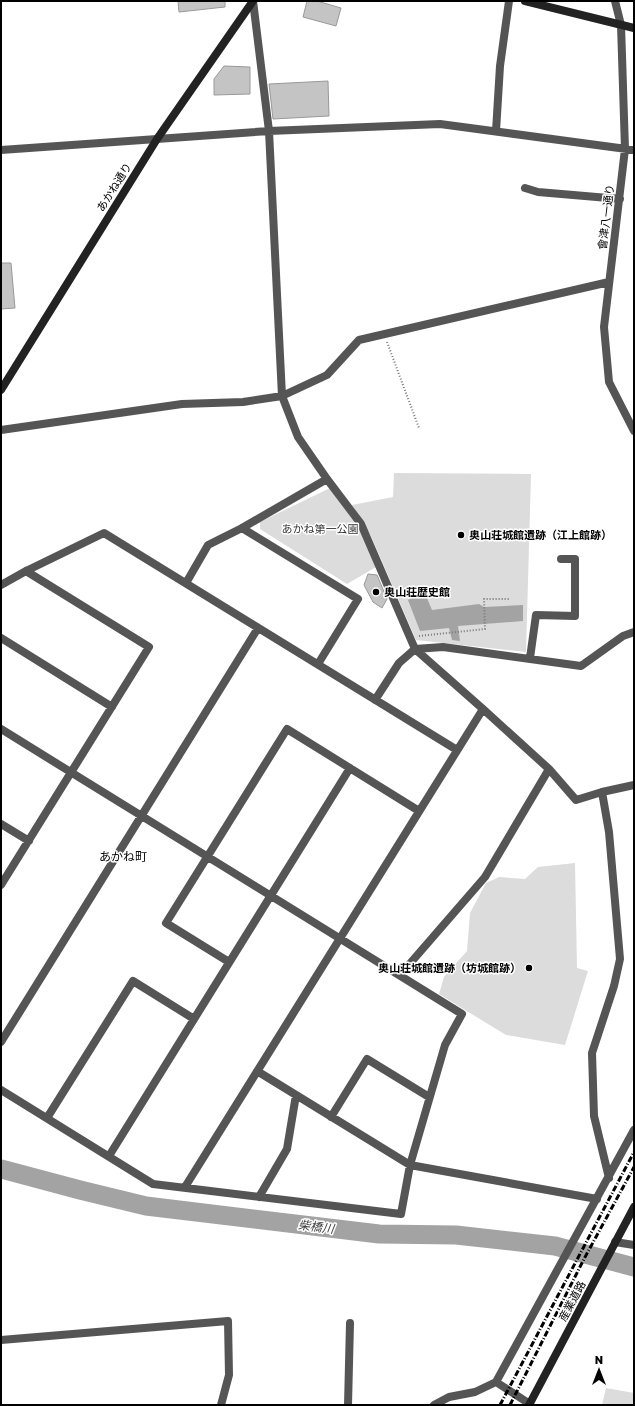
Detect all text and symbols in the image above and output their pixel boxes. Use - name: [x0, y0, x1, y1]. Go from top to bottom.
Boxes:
- street label: あかね通り: [93, 160, 134, 214]
- street label: 會津八一通り: [595, 183, 616, 250]
- park label: あかね第一公園: [282, 522, 359, 535]
- place label: 奥山荘城館遺跡（江上館跡）: [469, 528, 612, 541]
- marker: 奥山荘城館遺跡（江上館跡）: [456, 530, 466, 540]
- place label: 奥山荘歴史館: [384, 585, 450, 598]
- marker: 奥山荘歴史館: [371, 587, 381, 597]
- district label: あかね町: [99, 849, 147, 864]
- place label: 奥山荘城館遺跡（坊城館跡）: [378, 961, 521, 974]
- marker: 奥山荘城館遺跡（坊城館跡）: [524, 963, 534, 973]
- water label: 柴橋川: [297, 1217, 337, 1236]
- street label: 産業道路: [555, 1278, 588, 1323]
- north arrow: [579, 1350, 619, 1390]
- text: N: [595, 1353, 603, 1366]

